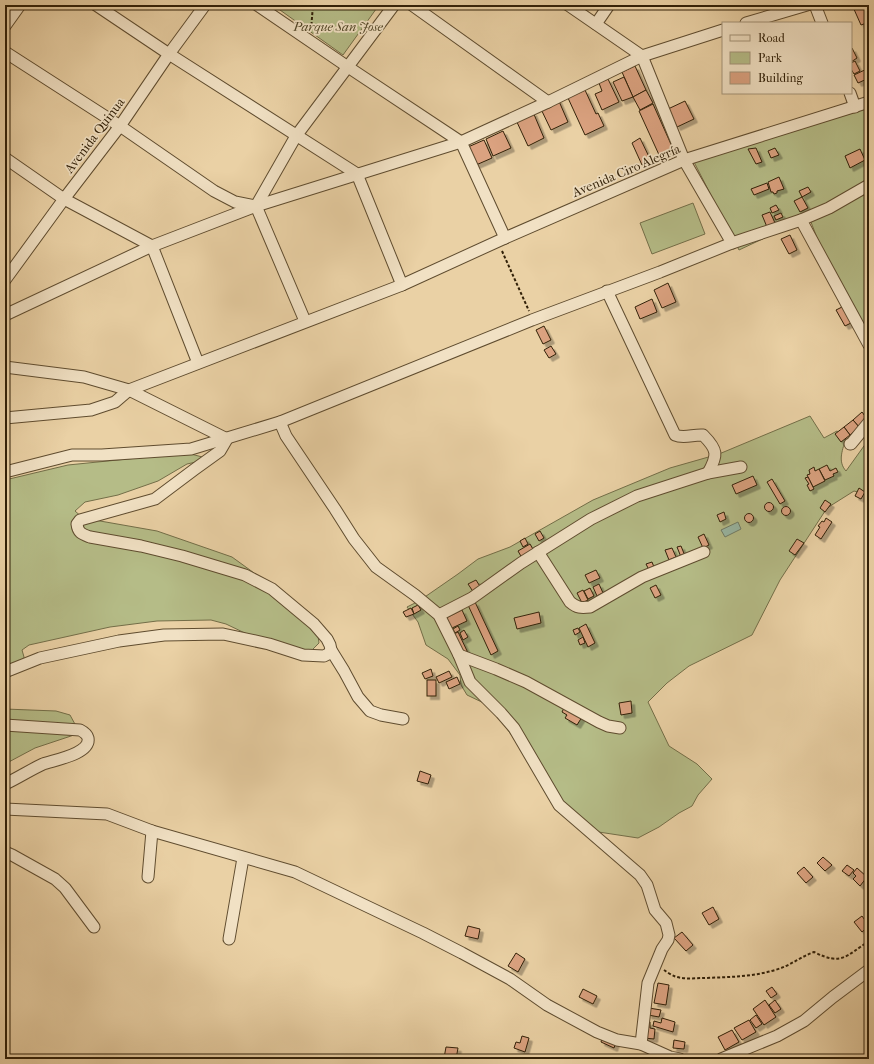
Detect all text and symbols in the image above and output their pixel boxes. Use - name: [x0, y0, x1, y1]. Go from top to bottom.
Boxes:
- park label: Parque San Jose: [292, 19, 383, 34]
- legend: [722, 22, 852, 94]
- text: Road: [758, 31, 785, 45]
- text: Park: [758, 51, 783, 65]
- text: Building: [758, 71, 803, 85]
- street label: Avenida Quinua: [61, 94, 128, 177]
- street label: Avenida Ciro Alegría: [569, 140, 683, 200]

